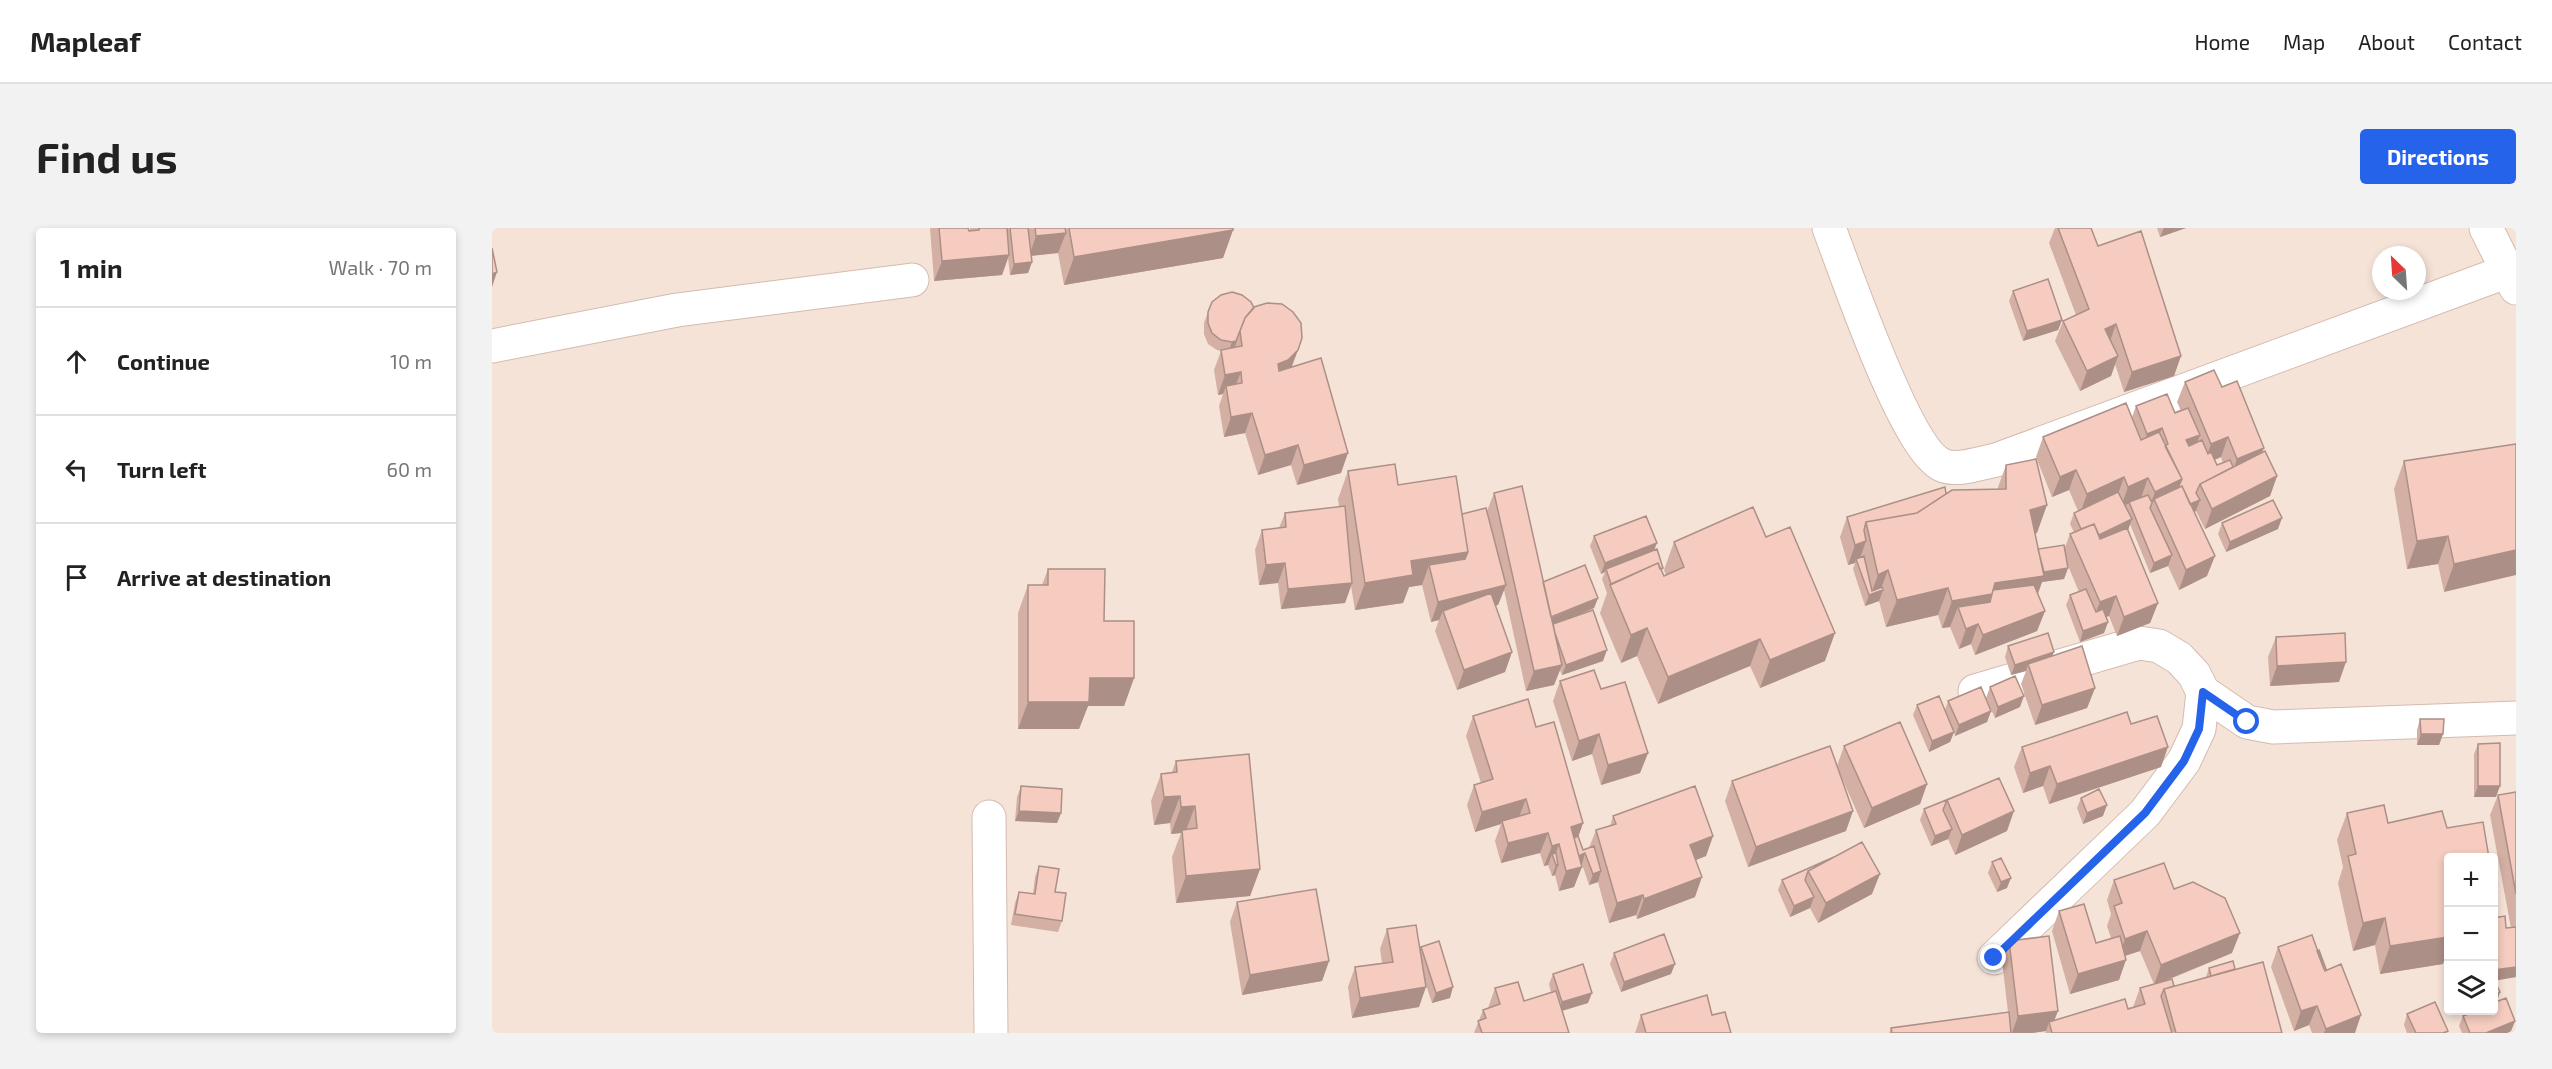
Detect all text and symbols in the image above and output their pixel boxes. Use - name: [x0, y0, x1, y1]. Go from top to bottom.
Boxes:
- text: Mapleaf: [30, 24, 141, 58]
- text: Home: [2194, 29, 2250, 54]
- text: Map: [2283, 29, 2325, 54]
- text: About: [2358, 29, 2415, 54]
- text: Contact: [2448, 29, 2522, 54]
- button: Directions: [2360, 129, 2516, 184]
- text: Find us: [36, 131, 178, 181]
- north arrow: [2372, 246, 2426, 300]
- text: 1 min: [60, 252, 123, 283]
- text: Walk · 70 m: [328, 255, 432, 279]
- icon: ahead: [60, 345, 93, 378]
- text: Continue: [117, 348, 210, 374]
- text: 10 m: [390, 349, 432, 373]
- icon: left: [60, 453, 93, 486]
- text: Turn left: [117, 456, 206, 482]
- text: 60 m: [387, 457, 432, 481]
- icon: arrive: [60, 561, 93, 594]
- text: Arrive at destination: [117, 564, 331, 590]
- route start: [2233, 708, 2259, 734]
- map controls: [2444, 853, 2498, 1015]
- button: +: [2444, 853, 2498, 907]
- button: −: [2444, 907, 2498, 961]
- route end: [1980, 944, 2006, 970]
- button: layers: [2444, 961, 2498, 1015]

